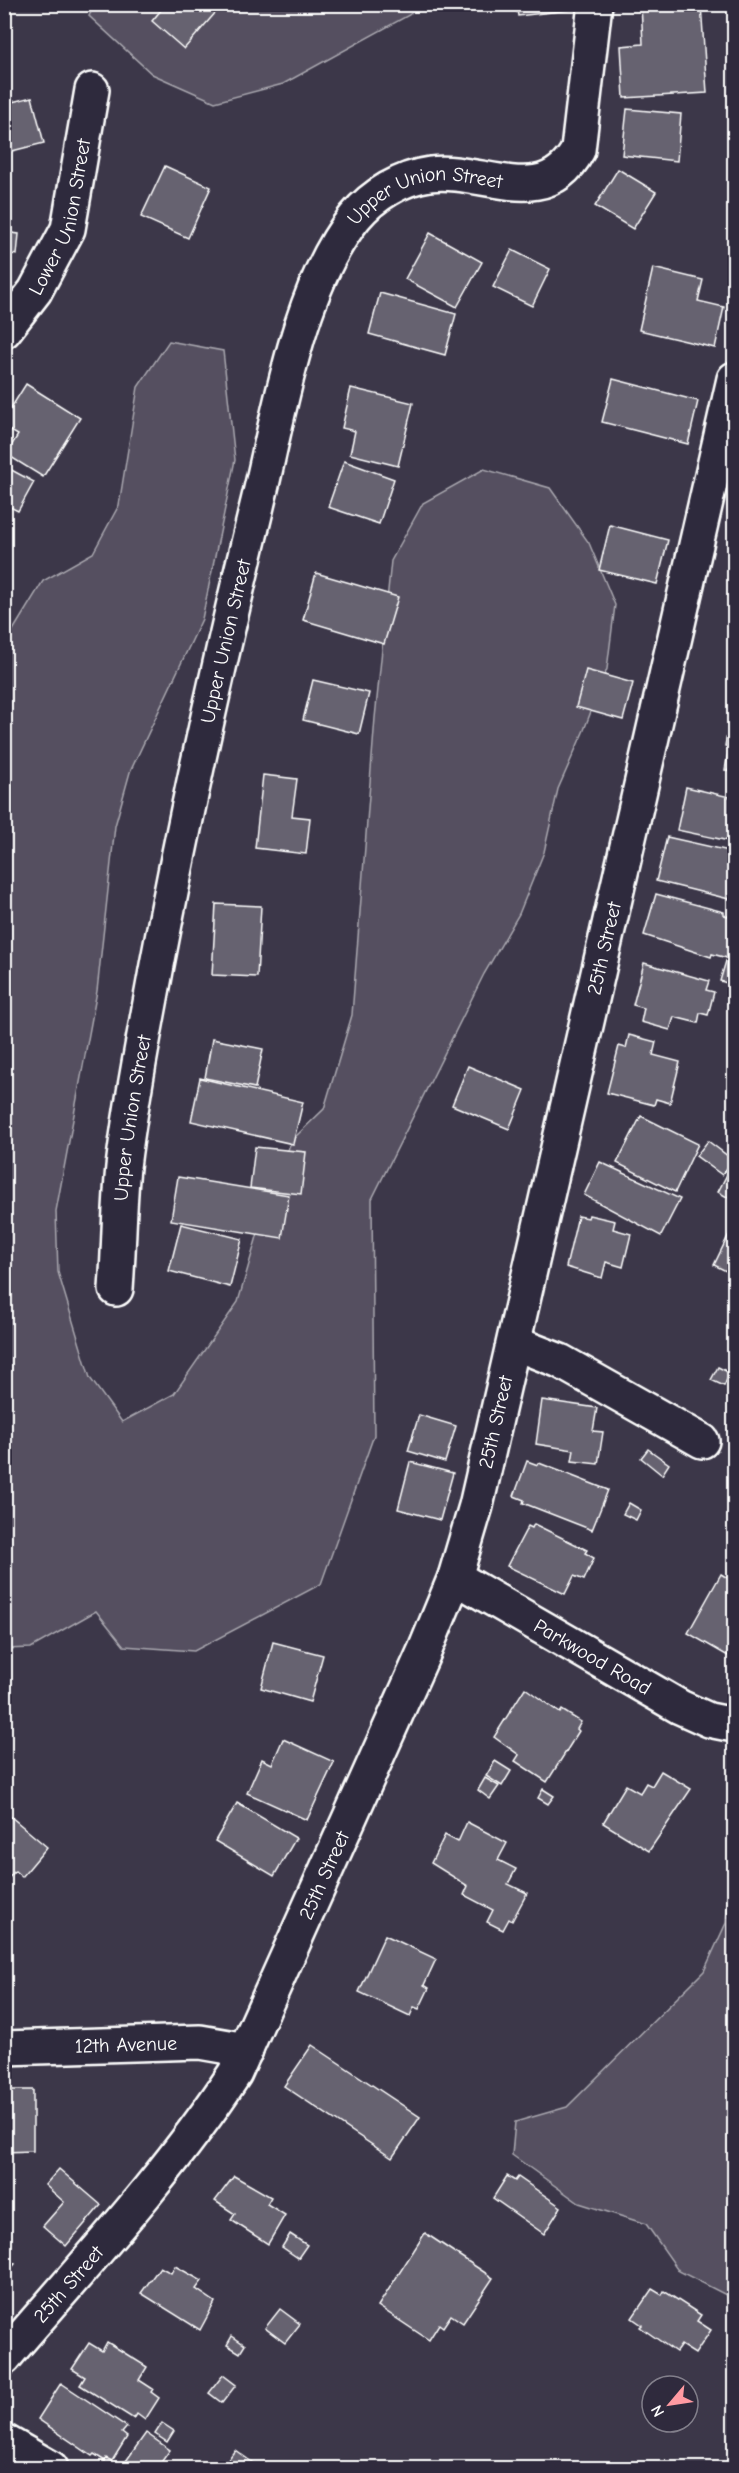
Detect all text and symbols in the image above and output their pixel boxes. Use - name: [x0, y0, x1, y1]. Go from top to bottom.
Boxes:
- street label: Lower Union Street: [24, 136, 96, 299]
- street label: Upper Union Street: [342, 162, 505, 230]
- street label: Upper Union Street: [196, 556, 256, 726]
- street label: 25th Street: [582, 898, 626, 997]
- street label: Upper Union Street: [109, 1032, 156, 1202]
- street label: 25th Street: [474, 1372, 518, 1471]
- street label: Parkwood Road: [530, 1614, 655, 1700]
- street label: 25th Street: [294, 1826, 355, 1923]
- street label: 12th Avenue: [74, 2032, 178, 2058]
- street label: 25th Street: [29, 2240, 109, 2328]
- north arrow: [640, 2374, 700, 2434]
- text: N: [647, 2402, 668, 2420]

